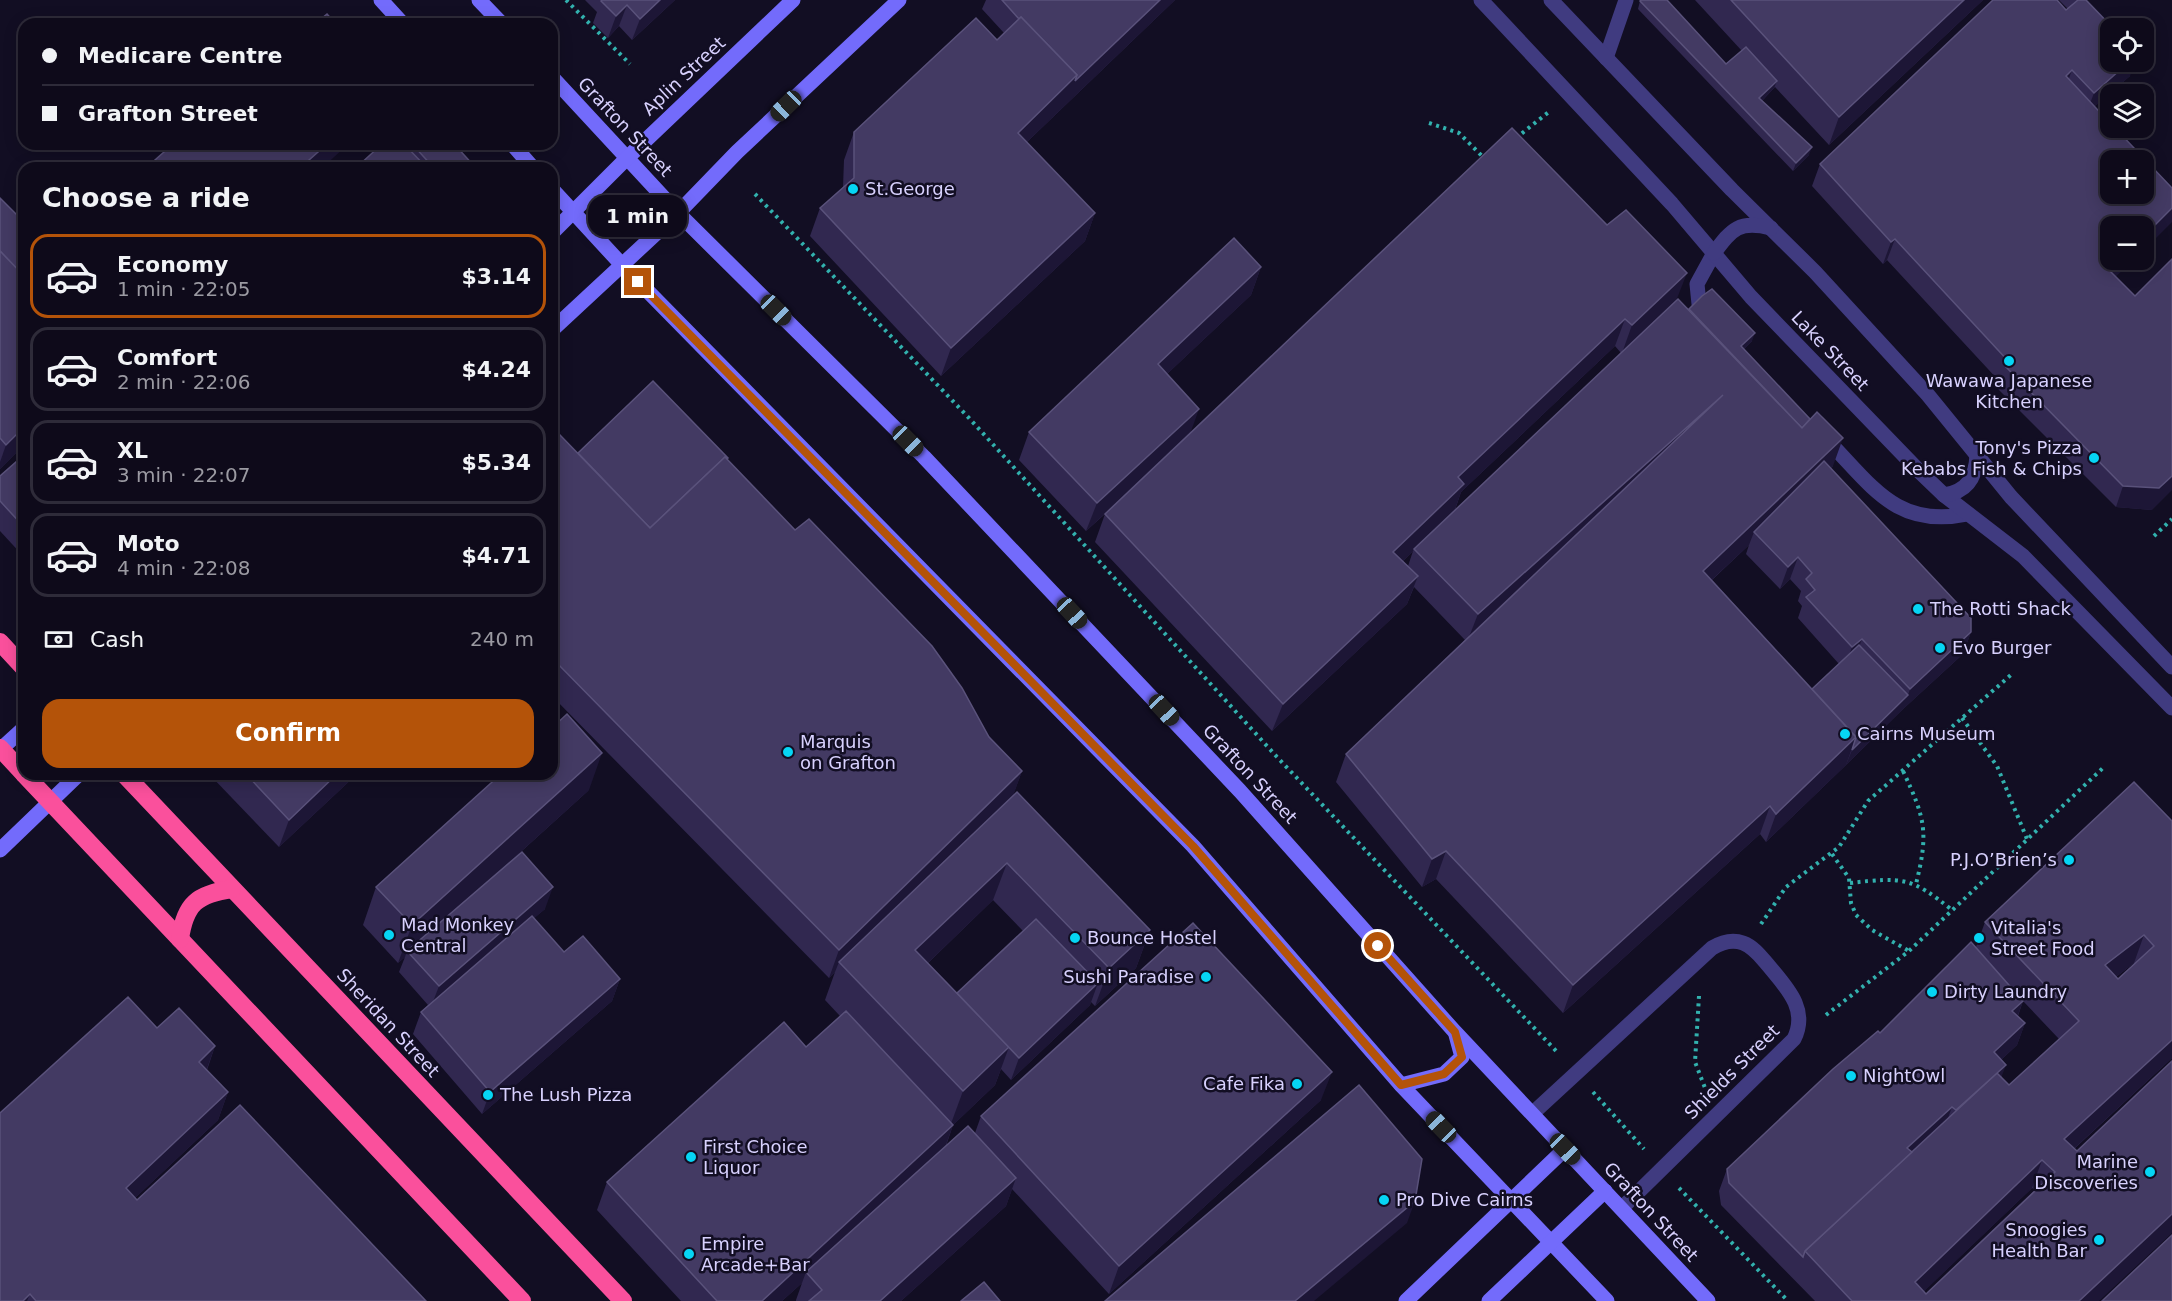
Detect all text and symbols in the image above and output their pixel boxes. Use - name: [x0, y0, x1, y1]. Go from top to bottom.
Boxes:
- map controls: [2100, 18, 2154, 270]
- button: locate: [2100, 18, 2154, 72]
- street label: Aplin Street: [638, 32, 729, 119]
- text: Medicare Centre: [78, 43, 282, 68]
- street label: Grafton Street: [574, 73, 677, 181]
- button: layers: [2100, 84, 2154, 138]
- car: [767, 87, 805, 125]
- text: Grafton Street: [78, 101, 258, 126]
- button: +: [2100, 150, 2154, 204]
- place label: St.George: [865, 178, 955, 199]
- text: Choose a ride: [42, 182, 250, 213]
- marker: St.George: [846, 182, 860, 196]
- callout: 1 min: [588, 195, 688, 237]
- text: 1 min: [606, 204, 669, 228]
- button: −: [2100, 216, 2154, 270]
- icon: car: [45, 249, 99, 303]
- text: Economy: [117, 252, 228, 277]
- text: $3.14: [461, 264, 531, 289]
- route end: [624, 268, 651, 295]
- text: 1 min · 22:05: [117, 277, 251, 301]
- car: [757, 291, 795, 329]
- street label: Lake Street: [1787, 307, 1873, 395]
- icon: car: [45, 342, 99, 396]
- text: Comfort: [117, 345, 217, 370]
- marker: Wawawa Japanese Kitchen: [2002, 354, 2016, 368]
- text: $4.24: [461, 357, 531, 382]
- text: 2 min · 22:06: [117, 370, 251, 394]
- place label: Wawawa Japanese Kitchen: [1926, 370, 2092, 412]
- car: [889, 422, 927, 460]
- icon: car: [45, 435, 99, 489]
- place label: Tony's Pizza Kebabs Fish & Chips: [1901, 437, 2082, 479]
- text: XL: [117, 438, 148, 463]
- text: $5.34: [461, 450, 531, 475]
- marker: Tony's Pizza Kebabs Fish & Chips: [2087, 451, 2101, 465]
- text: 3 min · 22:07: [117, 463, 251, 487]
- icon: car: [45, 528, 99, 582]
- text: Moto: [117, 531, 180, 556]
- text: $4.71: [461, 543, 531, 568]
- text: 4 min · 22:08: [117, 556, 251, 580]
- car: [1053, 594, 1091, 632]
- place label: The Rotti Shack: [1929, 598, 2072, 619]
- marker: The Rotti Shack: [1911, 602, 1925, 616]
- icon: cash: [42, 623, 75, 656]
- text: Cash: [90, 627, 144, 652]
- text: 240 m: [470, 627, 534, 651]
- place label: Evo Burger: [1952, 637, 2052, 658]
- marker: Evo Burger: [1933, 641, 1947, 655]
- car: [1145, 691, 1183, 729]
- button: Confirm: [42, 699, 534, 768]
- street label: Grafton Street: [1199, 720, 1302, 828]
- place label: Cairns Museum: [1857, 723, 1996, 744]
- marker: Cairns Museum: [1838, 727, 1852, 741]
- place label: Marquis on Grafton: [800, 731, 896, 773]
- marker: Marquis on Grafton: [781, 745, 795, 759]
- place label: P.J.O’Brien’s: [1950, 849, 2057, 870]
- marker: P.J.O’Brien’s: [2062, 853, 2076, 867]
- place label: Mad Monkey Central: [401, 914, 515, 956]
- place label: Vitalia's Street Food: [1991, 917, 2095, 959]
- place label: Bounce Hostel: [1087, 927, 1217, 948]
- marker: Mad Monkey Central: [382, 928, 396, 942]
- marker: Bounce Hostel: [1068, 931, 1082, 945]
- marker: Vitalia's Street Food: [1972, 931, 1986, 945]
- route start: [1364, 932, 1391, 959]
- street label: Sheridan Street: [333, 964, 444, 1081]
- place label: Sushi Paradise: [1063, 966, 1194, 987]
- marker: Sushi Paradise: [1199, 970, 1213, 984]
- place label: Dirty Laundry: [1944, 981, 2067, 1002]
- marker: Dirty Laundry: [1925, 985, 1939, 999]
- street label: Shields Street: [1680, 1020, 1783, 1123]
- place label: NightOwl: [1863, 1065, 1945, 1086]
- marker: NightOwl: [1844, 1069, 1858, 1083]
- place label: Cafe Fika: [1203, 1073, 1285, 1094]
- marker: Cafe Fika: [1290, 1077, 1304, 1091]
- place label: The Lush Pizza: [499, 1084, 632, 1105]
- marker: The Lush Pizza: [481, 1088, 495, 1102]
- car: [1422, 1108, 1460, 1146]
- car: [1546, 1130, 1584, 1168]
- place label: First Choice Liquor: [703, 1136, 808, 1178]
- marker: First Choice Liquor: [684, 1150, 698, 1164]
- place label: Marine Discoveries: [2034, 1151, 2138, 1193]
- street label: Grafton Street: [1600, 1158, 1703, 1266]
- marker: Marine Discoveries: [2143, 1165, 2157, 1179]
- place label: Pro Dive Cairns: [1396, 1189, 1533, 1210]
- marker: Pro Dive Cairns: [1377, 1193, 1391, 1207]
- place label: Snoogies Health Bar: [1991, 1219, 2088, 1261]
- place label: Empire Arcade+Bar: [701, 1233, 810, 1275]
- marker: Snoogies Health Bar: [2092, 1233, 2106, 1247]
- marker: Empire Arcade+Bar: [682, 1247, 696, 1261]

